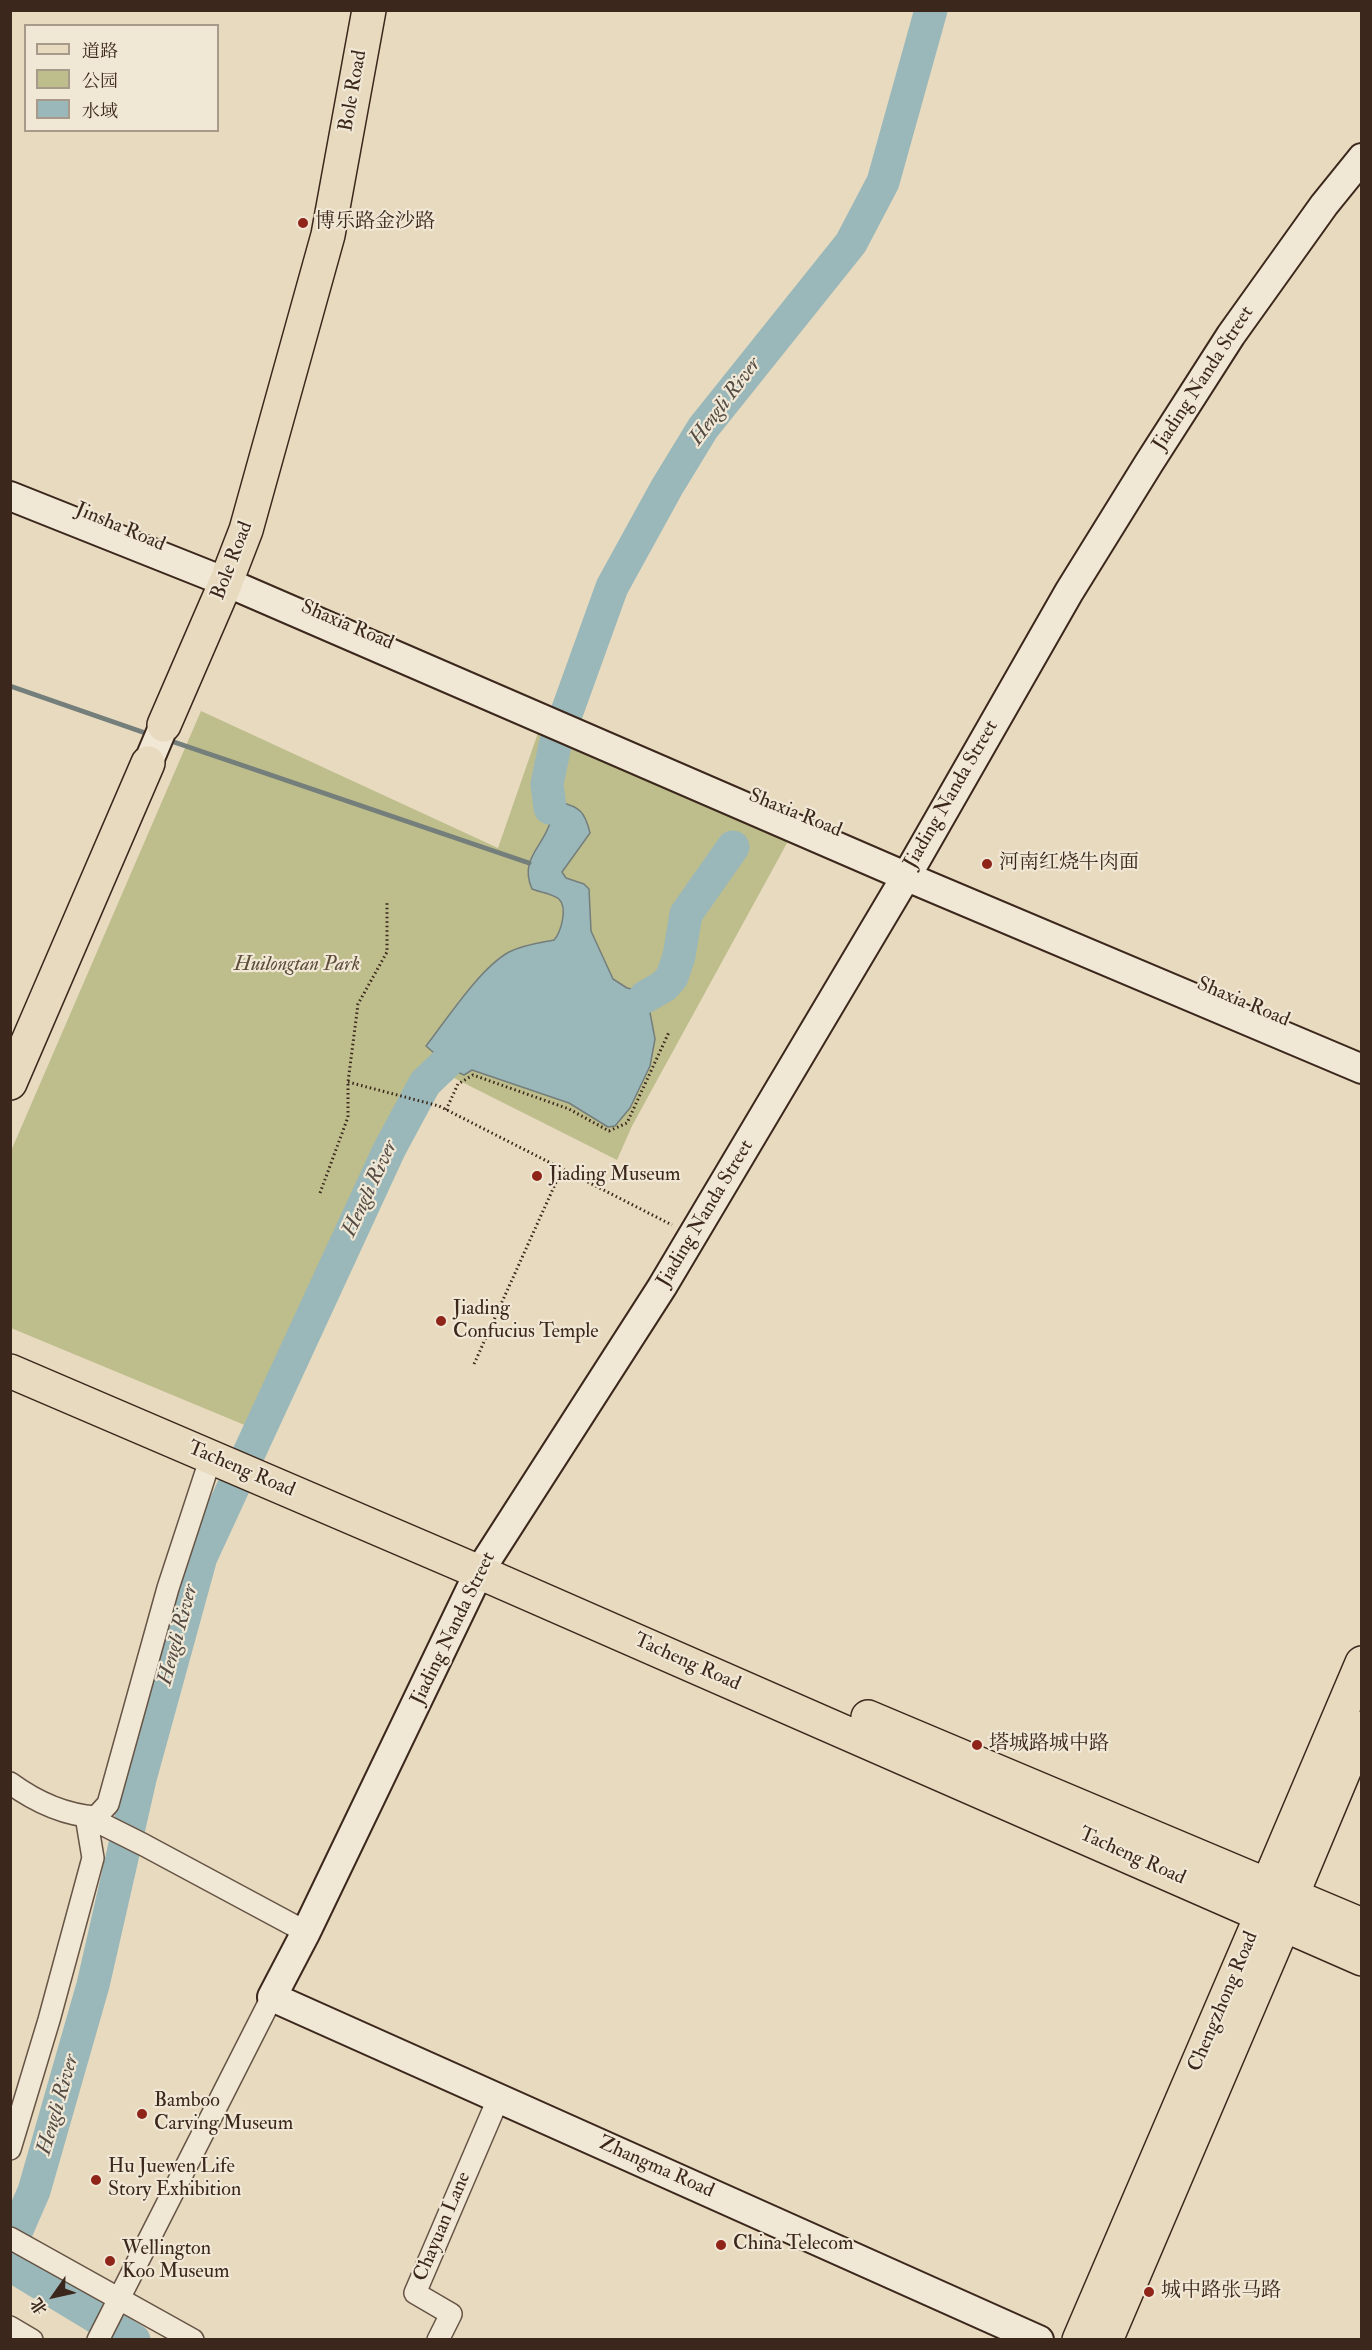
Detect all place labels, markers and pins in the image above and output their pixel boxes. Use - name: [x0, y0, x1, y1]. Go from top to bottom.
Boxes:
- place label: 博乐路金沙路: [315, 211, 435, 235]
- marker: 博乐路金沙路: [296, 216, 310, 230]
- place label: 河南红烧牛肉面: [999, 852, 1139, 876]
- marker: 河南红烧牛肉面: [980, 857, 994, 871]
- place label: Jiading Museum: [549, 1164, 681, 1188]
- marker: Jiading Museum: [530, 1169, 544, 1183]
- place label: Jiading Confucius Temple: [453, 1298, 599, 1345]
- marker: Jiading Confucius Temple: [434, 1314, 448, 1328]
- place label: 塔城路城中路: [989, 1733, 1109, 1757]
- marker: 塔城路城中路: [970, 1738, 984, 1752]
- place label: Bamboo Carving Museum: [154, 2090, 293, 2137]
- marker: Bamboo Carving Museum: [135, 2107, 149, 2121]
- place label: Hu Juewen Life Story Exhibition: [108, 2156, 241, 2203]
- marker: Hu Juewen Life Story Exhibition: [89, 2173, 103, 2187]
- place label: China Telecom: [733, 2233, 853, 2257]
- place label: Wellington Koo Museum: [122, 2238, 230, 2285]
- marker: China Telecom: [714, 2238, 728, 2252]
- marker: Wellington Koo Museum: [103, 2254, 117, 2268]
- place label: 城中路张马路: [1161, 2280, 1281, 2304]
- marker: 城中路张马路: [1142, 2285, 1156, 2299]

